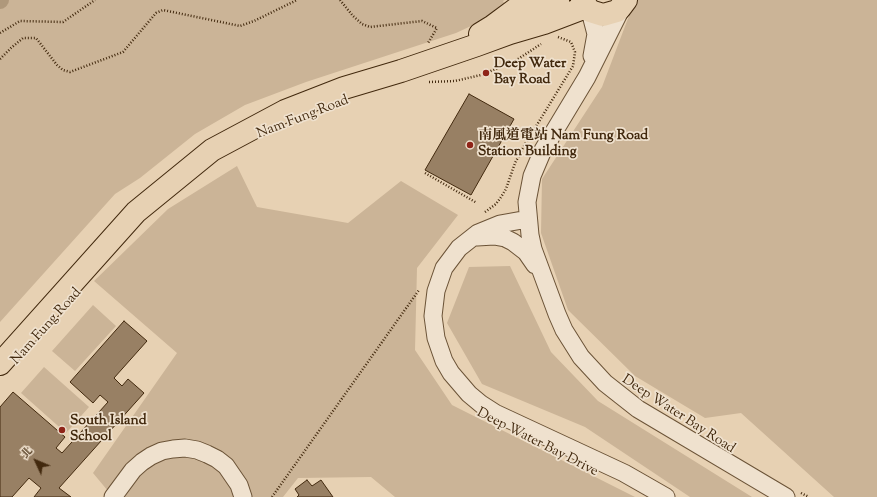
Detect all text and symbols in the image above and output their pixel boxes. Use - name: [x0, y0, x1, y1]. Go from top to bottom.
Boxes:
- place label: Deep Water Bay Road: [494, 57, 566, 90]
- marker: Deep Water Bay Road: [481, 68, 491, 78]
- street label: Nam Fung Road: [255, 93, 351, 143]
- place label: 南風道電站 Nam Fung Road Station Building: [478, 129, 648, 162]
- marker: 南風道電站 Nam Fung Road Station Building: [465, 140, 475, 150]
- street label: Nam Fung Road: [8, 285, 86, 369]
- street label: Deep Water Bay Road: [618, 372, 738, 458]
- street label: Deep Water Bay Drive: [473, 405, 601, 481]
- place label: South Island School: [70, 414, 147, 446]
- marker: South Island School: [57, 425, 67, 435]
- north arrow: [16, 441, 56, 481]
- text: 北: [18, 443, 37, 462]

